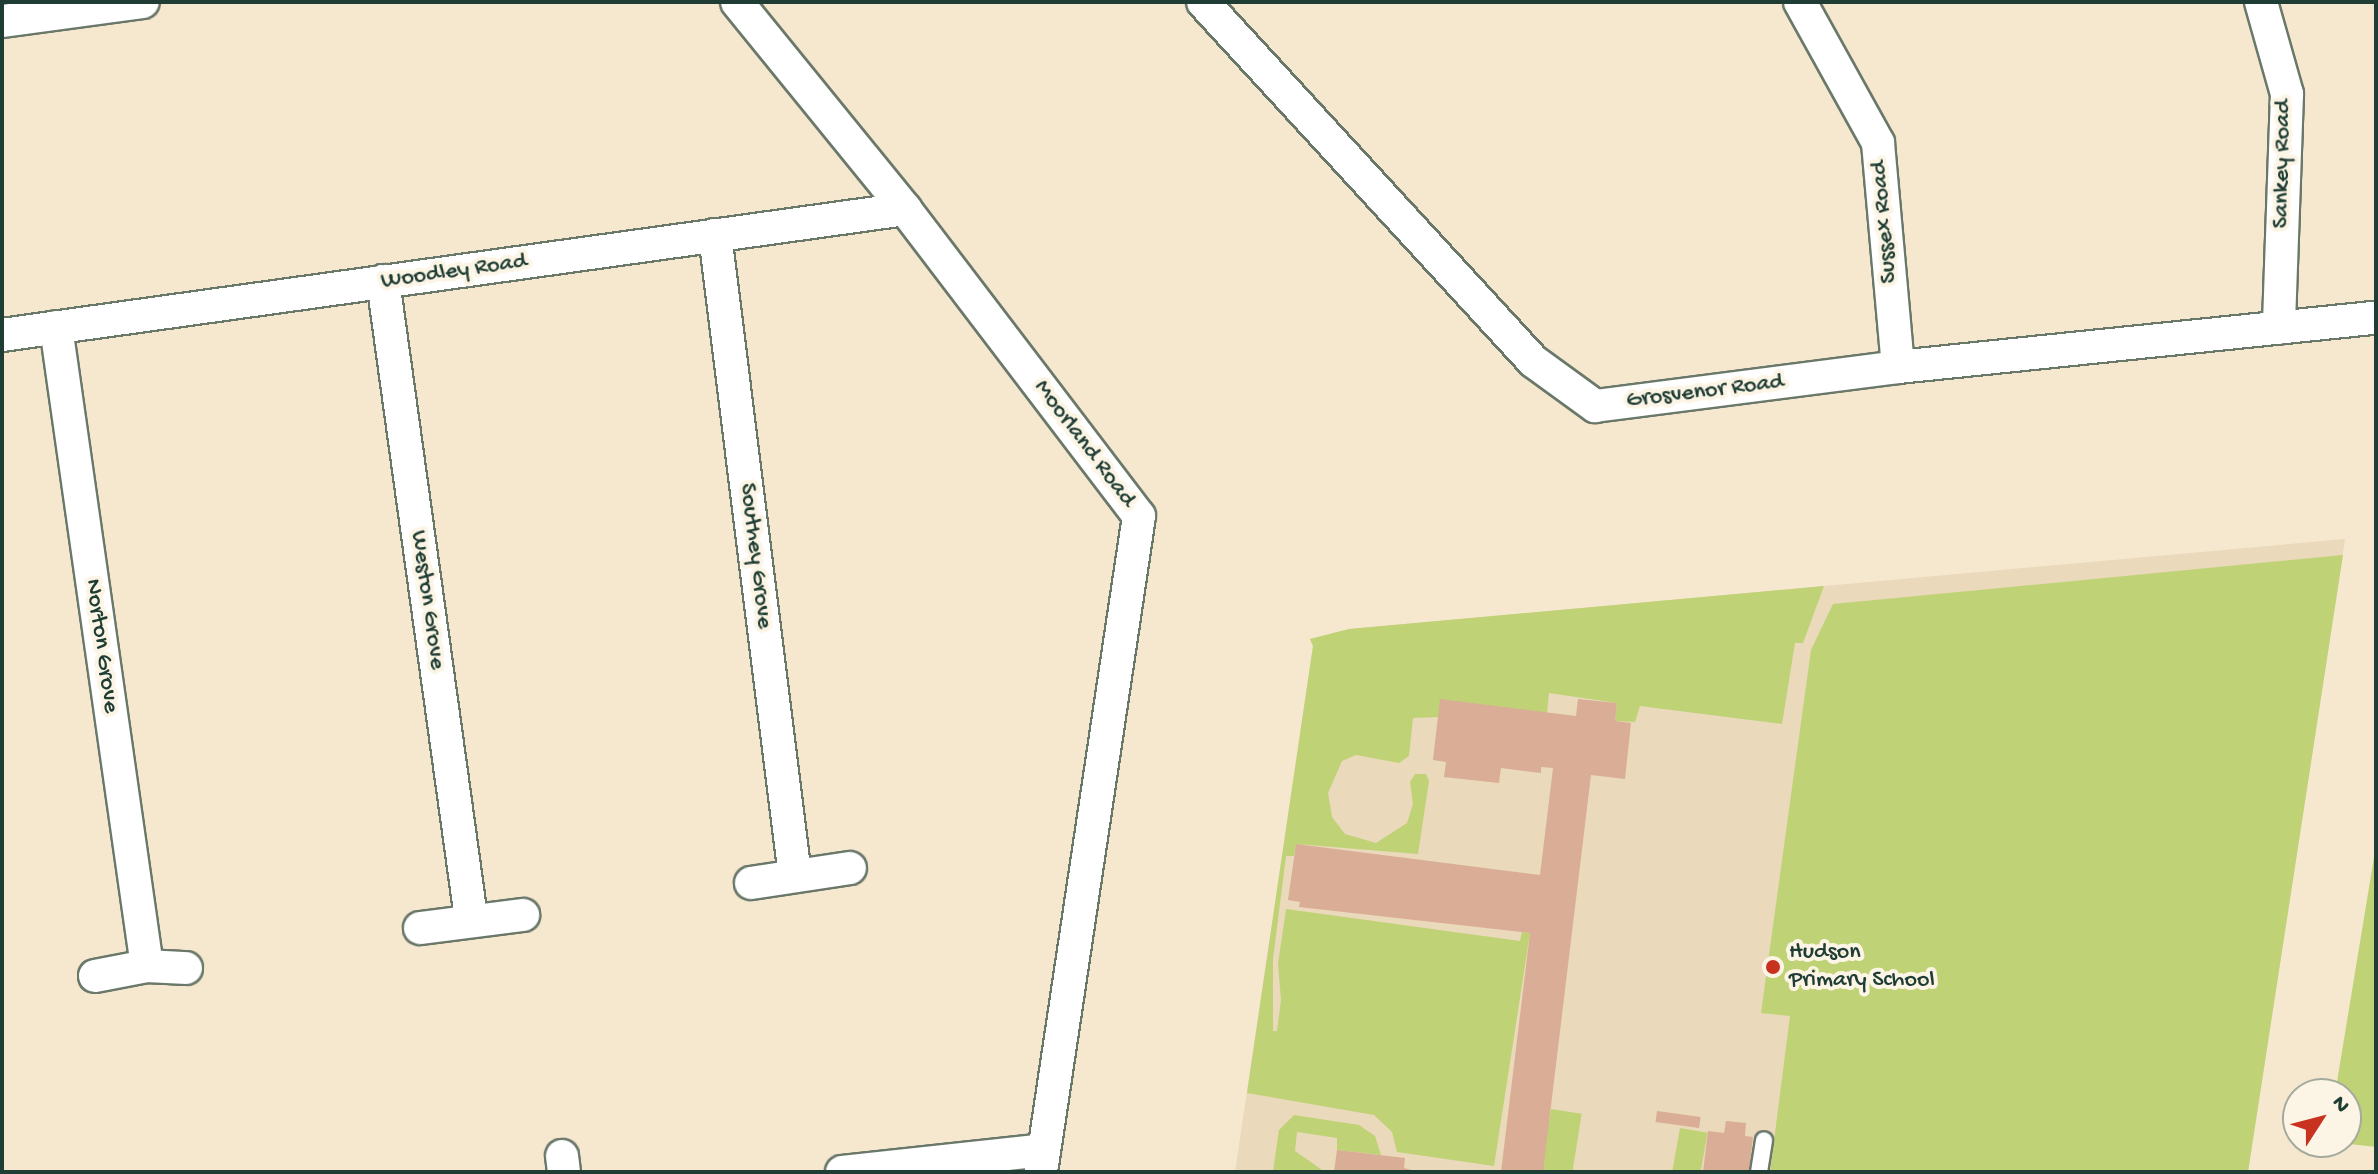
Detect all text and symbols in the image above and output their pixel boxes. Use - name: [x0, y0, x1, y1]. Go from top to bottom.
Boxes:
- street label: Sankey Road: [2267, 99, 2299, 229]
- street label: Sussex Road: [1865, 159, 1905, 285]
- street label: Woodley Road: [379, 248, 529, 296]
- street label: Grosvenor Road: [1625, 368, 1785, 416]
- street label: Moorland Road: [1027, 375, 1141, 513]
- street label: Southey Grove: [732, 482, 778, 630]
- street label: Weston Grove: [403, 529, 451, 671]
- street label: Norton Grove: [77, 577, 125, 715]
- place label: Hudson Primary School: [1789, 939, 1935, 995]
- marker: Hudson Primary School: [1764, 958, 1782, 976]
- north arrow: [2282, 1078, 2362, 1158]
- text: N: [2325, 1092, 2355, 1119]

